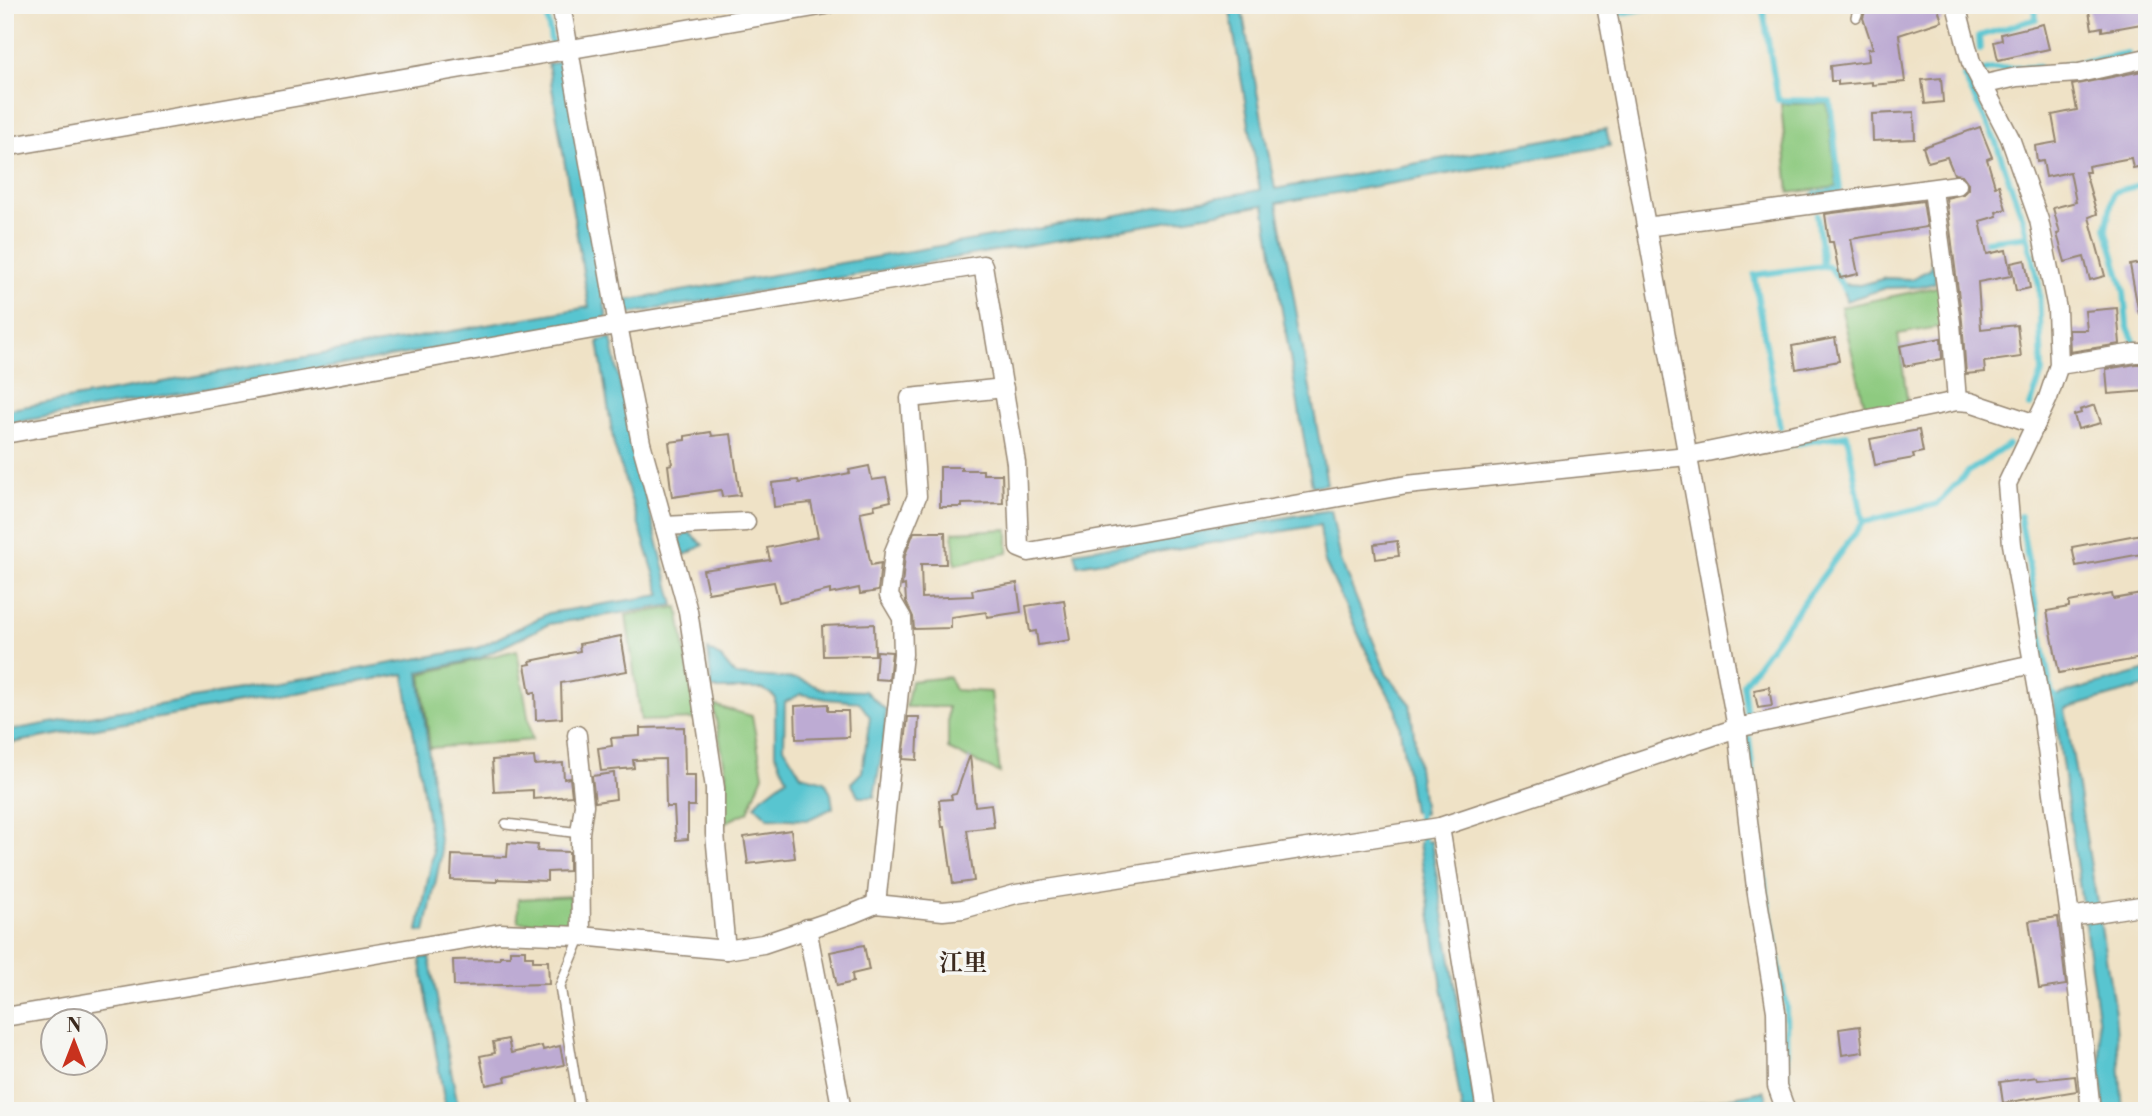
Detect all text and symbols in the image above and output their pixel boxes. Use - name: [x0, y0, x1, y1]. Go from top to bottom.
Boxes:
- district label: 江里: [939, 949, 987, 979]
- north arrow: [38, 1007, 108, 1078]
- text: N: [66, 1014, 82, 1038]

